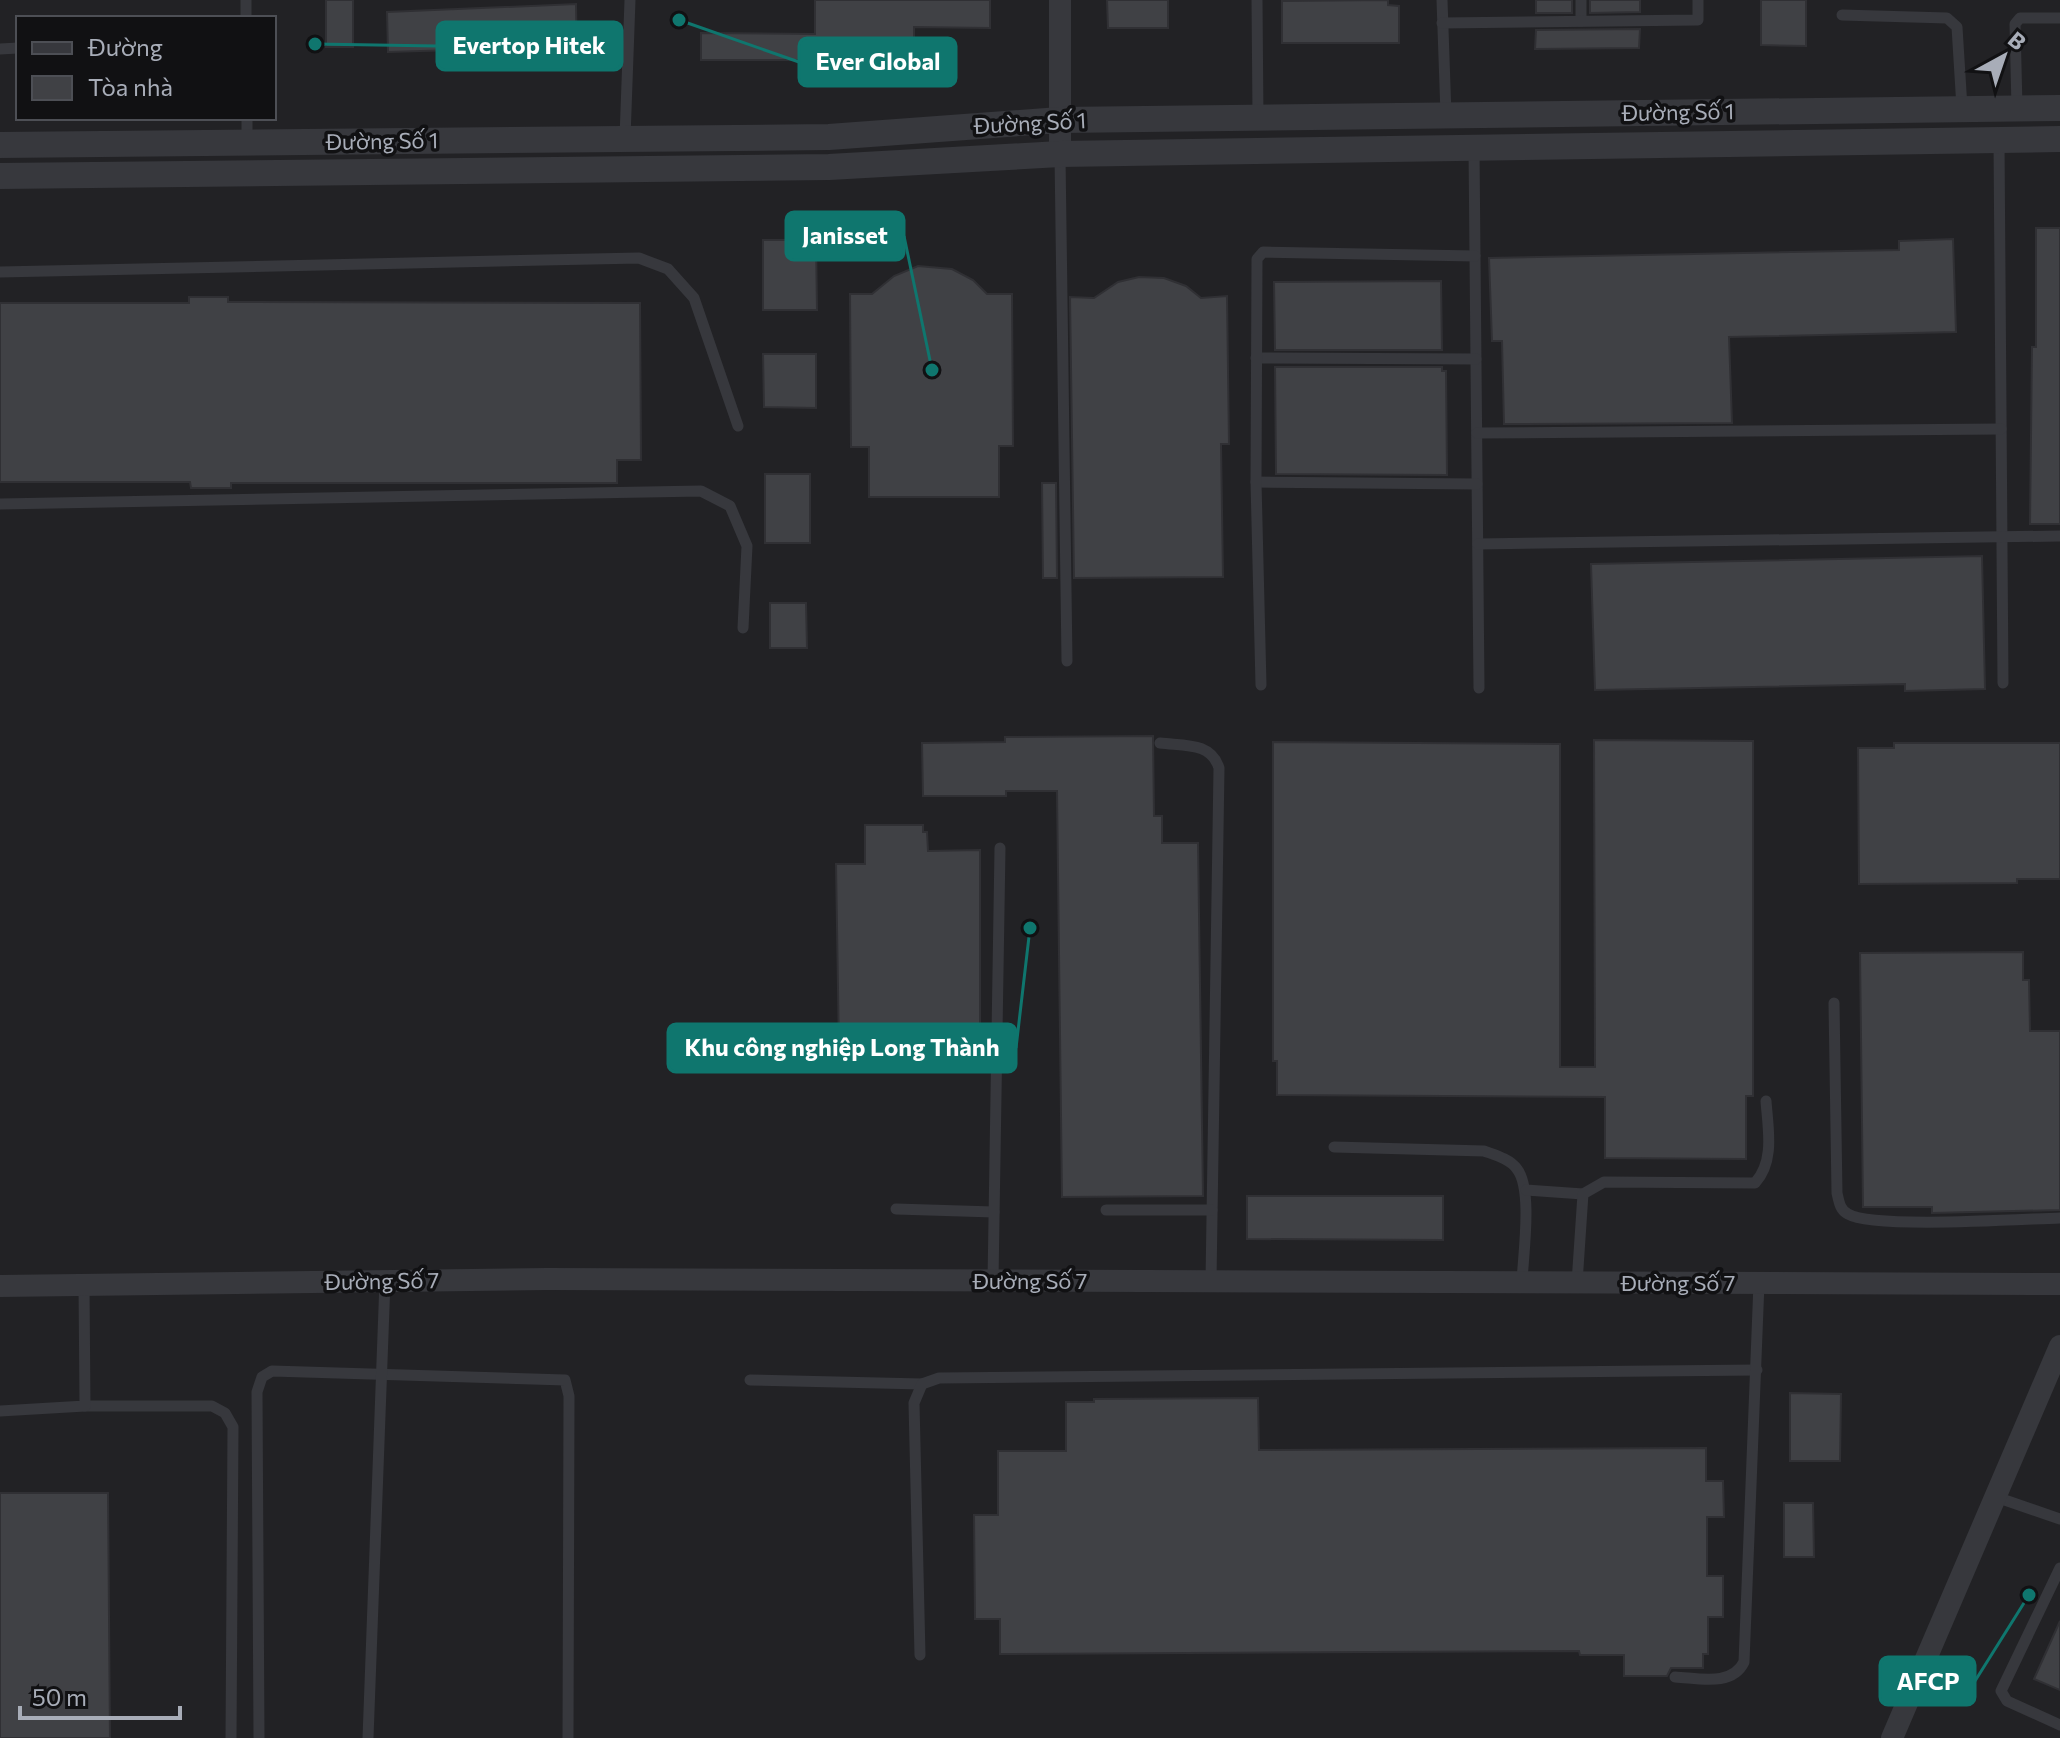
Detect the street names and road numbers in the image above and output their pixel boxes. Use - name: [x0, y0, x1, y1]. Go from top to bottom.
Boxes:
- street label: Đường Số 1: [1621, 97, 1734, 126]
- street label: Đường Số 1: [972, 106, 1087, 139]
- street label: Đường Số 1: [325, 126, 438, 155]
- street label: Đường Số 7: [323, 1266, 440, 1295]
- street label: Đường Số 7: [972, 1267, 1087, 1294]
- street label: Đường Số 7: [1620, 1269, 1735, 1296]

